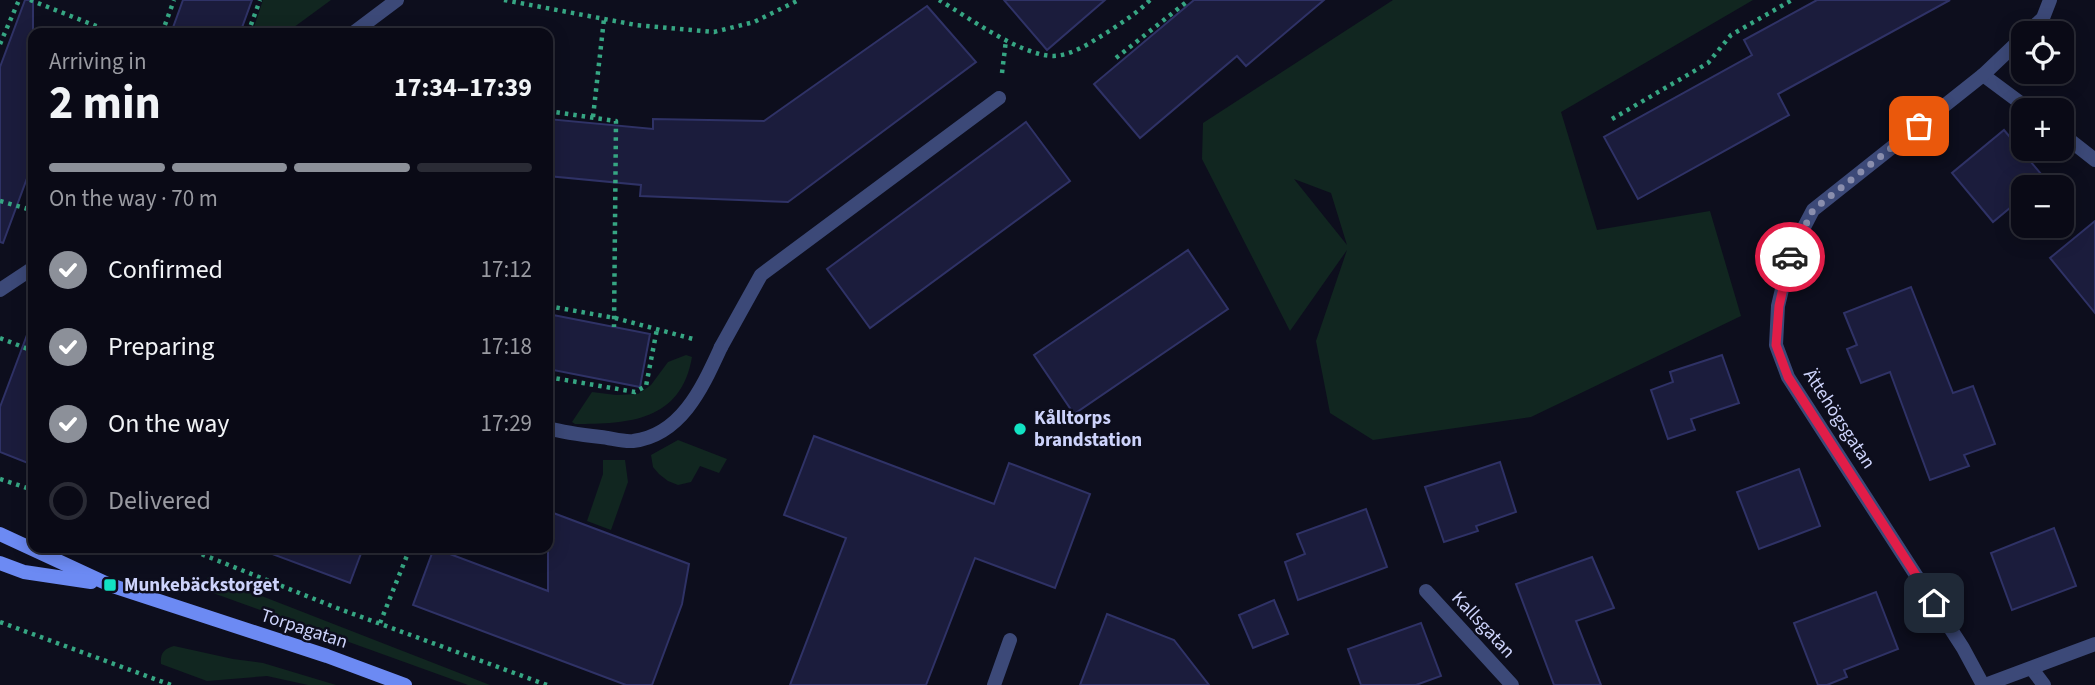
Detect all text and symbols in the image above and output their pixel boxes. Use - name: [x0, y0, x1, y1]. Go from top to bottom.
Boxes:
- map controls: [2011, 21, 2074, 238]
- button: locate: [2011, 21, 2074, 84]
- text: Arriving in: [49, 45, 147, 78]
- text: 17:34–17:39: [394, 69, 532, 106]
- text: 2 min: [49, 71, 161, 136]
- pin: [1889, 96, 1949, 156]
- button: +: [2011, 98, 2074, 161]
- icon: bag: [1900, 107, 1938, 145]
- button: −: [2011, 175, 2074, 238]
- text: On the way · 70 m: [49, 182, 218, 215]
- courier: [1755, 222, 1825, 292]
- icon: car: [1771, 238, 1809, 276]
- icon: check: [49, 251, 87, 289]
- text: Confirmed: [108, 251, 223, 288]
- text: 17:12: [481, 253, 532, 286]
- icon: check: [49, 328, 87, 366]
- text: Preparing: [108, 328, 214, 365]
- text: 17:18: [481, 330, 532, 363]
- street label: Ättehögsgatan: [1797, 364, 1881, 474]
- icon: check: [49, 405, 87, 443]
- text: On the way: [108, 405, 229, 442]
- place label: Kålltorps brandstation: [1034, 405, 1142, 454]
- text: 17:29: [481, 407, 532, 440]
- marker: Kålltorps brandstation: [1012, 421, 1028, 437]
- text: Delivered: [108, 482, 211, 519]
- place label: Munkebäckstorget: [124, 572, 279, 599]
- pin: [1904, 573, 1964, 633]
- marker: Munkebäckstorget: [102, 577, 118, 593]
- icon: home: [1915, 584, 1953, 622]
- street label: Kallsgatan: [1445, 586, 1521, 664]
- street label: Torpagatan: [257, 602, 351, 656]

